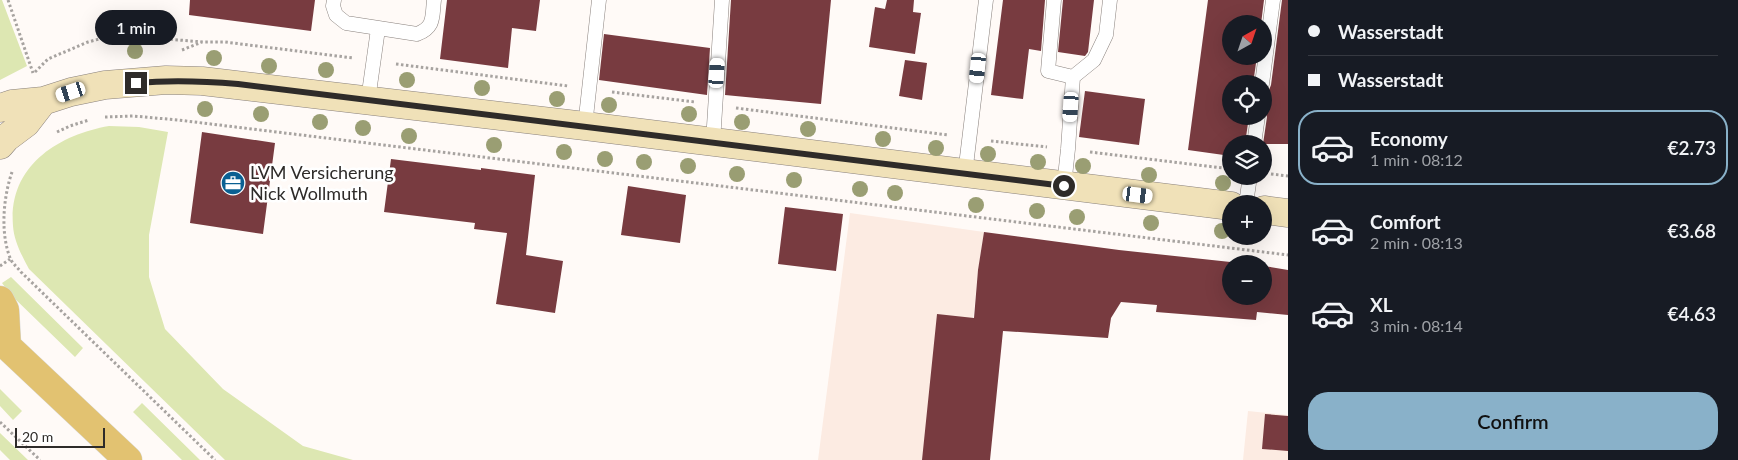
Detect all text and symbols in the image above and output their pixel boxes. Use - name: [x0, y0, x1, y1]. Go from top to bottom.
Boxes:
- callout: 1 min: [95, 11, 177, 46]
- north arrow: [1222, 15, 1272, 65]
- map controls: [1222, 15, 1272, 305]
- text: 1 min: [116, 18, 156, 37]
- text: Wasserstadt: [1338, 20, 1443, 43]
- car: [968, 52, 987, 84]
- car: [708, 58, 725, 88]
- text: Wasserstadt: [1338, 68, 1443, 91]
- route end: [125, 72, 147, 94]
- button: locate: [1222, 75, 1272, 125]
- car: [54, 80, 87, 104]
- car: [1062, 92, 1079, 122]
- icon: car: [1310, 125, 1355, 170]
- text: Economy: [1370, 127, 1448, 150]
- button: layers: [1222, 135, 1272, 185]
- text: €2.73: [1667, 136, 1716, 159]
- text: 1 min · 08:12: [1370, 150, 1463, 169]
- place label: LVM Versicherung Nick Wollmuth: [250, 161, 394, 204]
- office icon: LVM Versicherung Nick Wollmuth: [220, 170, 246, 196]
- route start: [1053, 175, 1075, 197]
- car: [1122, 186, 1153, 204]
- button: +: [1222, 195, 1272, 245]
- icon: car: [1310, 208, 1355, 253]
- text: Comfort: [1370, 210, 1441, 233]
- text: €3.68: [1667, 219, 1716, 242]
- text: 2 min · 08:13: [1370, 233, 1463, 252]
- button: −: [1222, 255, 1272, 305]
- icon: car: [1310, 291, 1355, 336]
- text: XL: [1370, 293, 1393, 316]
- text: €4.63: [1667, 302, 1716, 325]
- text: 3 min · 08:14: [1370, 316, 1463, 335]
- button: Confirm: [1308, 392, 1718, 450]
- scale bar: [15, 425, 105, 448]
- text: 20 m: [22, 428, 53, 445]

